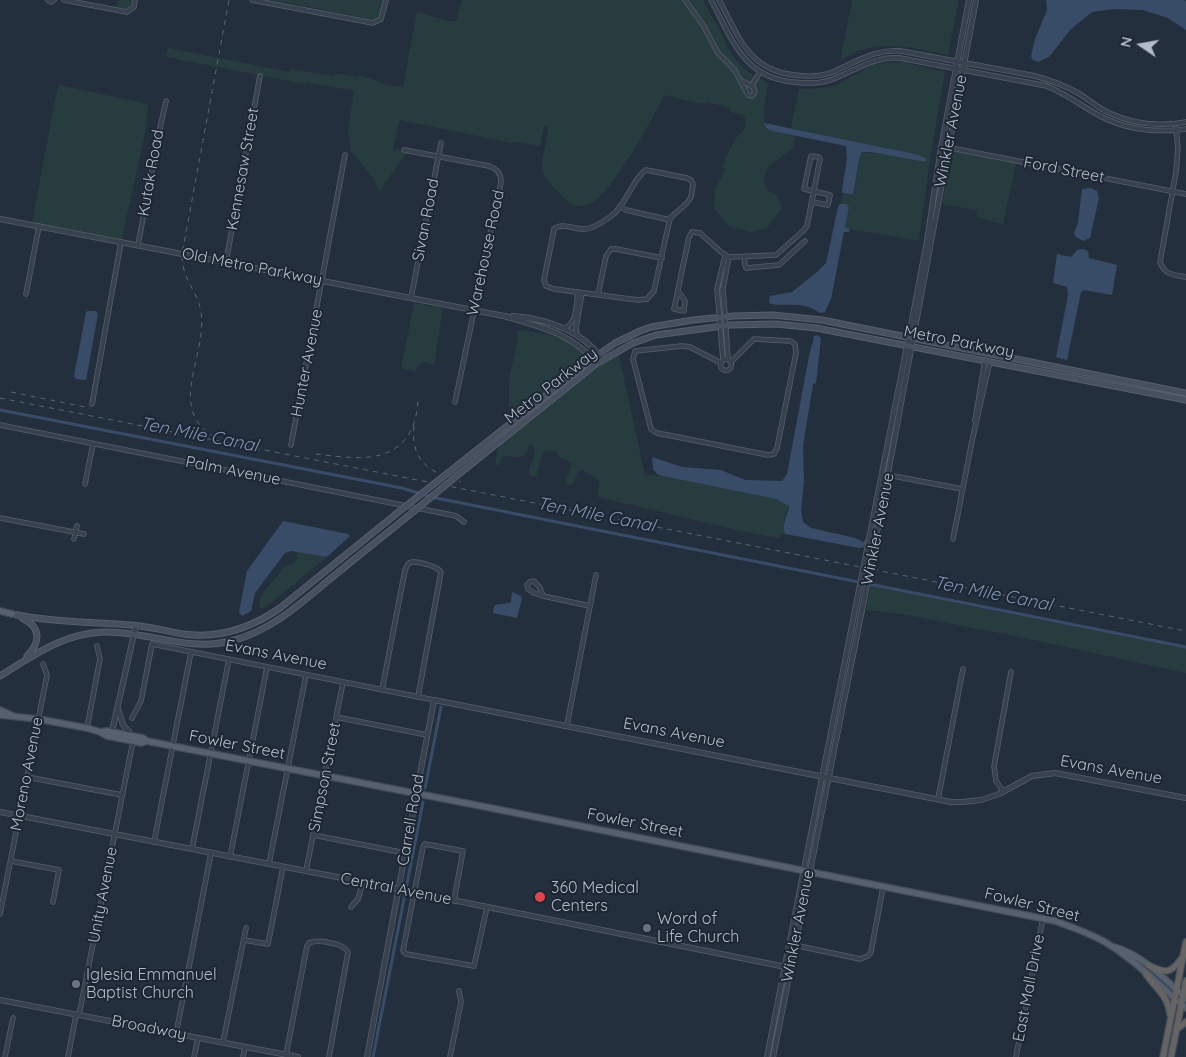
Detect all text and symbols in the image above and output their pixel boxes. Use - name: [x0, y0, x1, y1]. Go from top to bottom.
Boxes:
- north arrow: [1116, 20, 1166, 70]
- text: N: [1116, 35, 1136, 49]
- street label: Winkler Avenue: [931, 73, 971, 189]
- street label: Kennesaw Street: [223, 106, 263, 232]
- street label: Kutak Road: [134, 128, 168, 218]
- street label: Ford Street: [1022, 153, 1106, 187]
- street label: Sivan Road: [409, 177, 443, 263]
- street label: Warehouse Road: [463, 188, 509, 318]
- street label: Old Metro Parkway: [180, 244, 324, 290]
- street label: Hunter Avenue: [287, 307, 327, 419]
- street label: Metro Parkway: [902, 322, 1016, 362]
- street label: Metro Parkway: [501, 344, 601, 428]
- water label: Ten Mile Canal: [138, 413, 260, 457]
- street label: Palm Avenue: [184, 452, 282, 490]
- street label: Winkler Avenue: [858, 471, 898, 587]
- water label: Ten Mile Canal: [535, 493, 657, 537]
- water label: Ten Mile Canal: [932, 572, 1054, 616]
- street label: Evans Avenue: [224, 636, 328, 674]
- street label: Evans Avenue: [622, 714, 726, 752]
- street label: Moreno Avenue: [7, 715, 47, 833]
- street label: Simpson Street: [305, 721, 345, 833]
- street label: Fowler Street: [187, 726, 287, 764]
- street label: Evans Avenue: [1059, 752, 1163, 788]
- street label: Carrell Road: [394, 773, 428, 867]
- street label: Fowler Street: [585, 804, 685, 842]
- street label: Unity Avenue: [84, 845, 122, 945]
- street label: Winkler Avenue: [778, 868, 818, 984]
- street label: Central Avenue: [339, 869, 453, 909]
- place label: 360 Medical Centers: [551, 878, 639, 916]
- street label: Fowler Street: [982, 884, 1082, 926]
- marker: 360 Medical Centers: [533, 890, 547, 904]
- place label: Word of Life Church: [657, 909, 739, 947]
- marker: Word of Life Church: [641, 922, 653, 934]
- street label: East Mall Drive: [1009, 933, 1049, 1043]
- place label: Iglesia Emmanuel Baptist Church: [86, 965, 217, 1003]
- marker: Iglesia Emmanuel Baptist Church: [70, 978, 82, 990]
- street label: Broadway: [110, 1011, 188, 1045]

